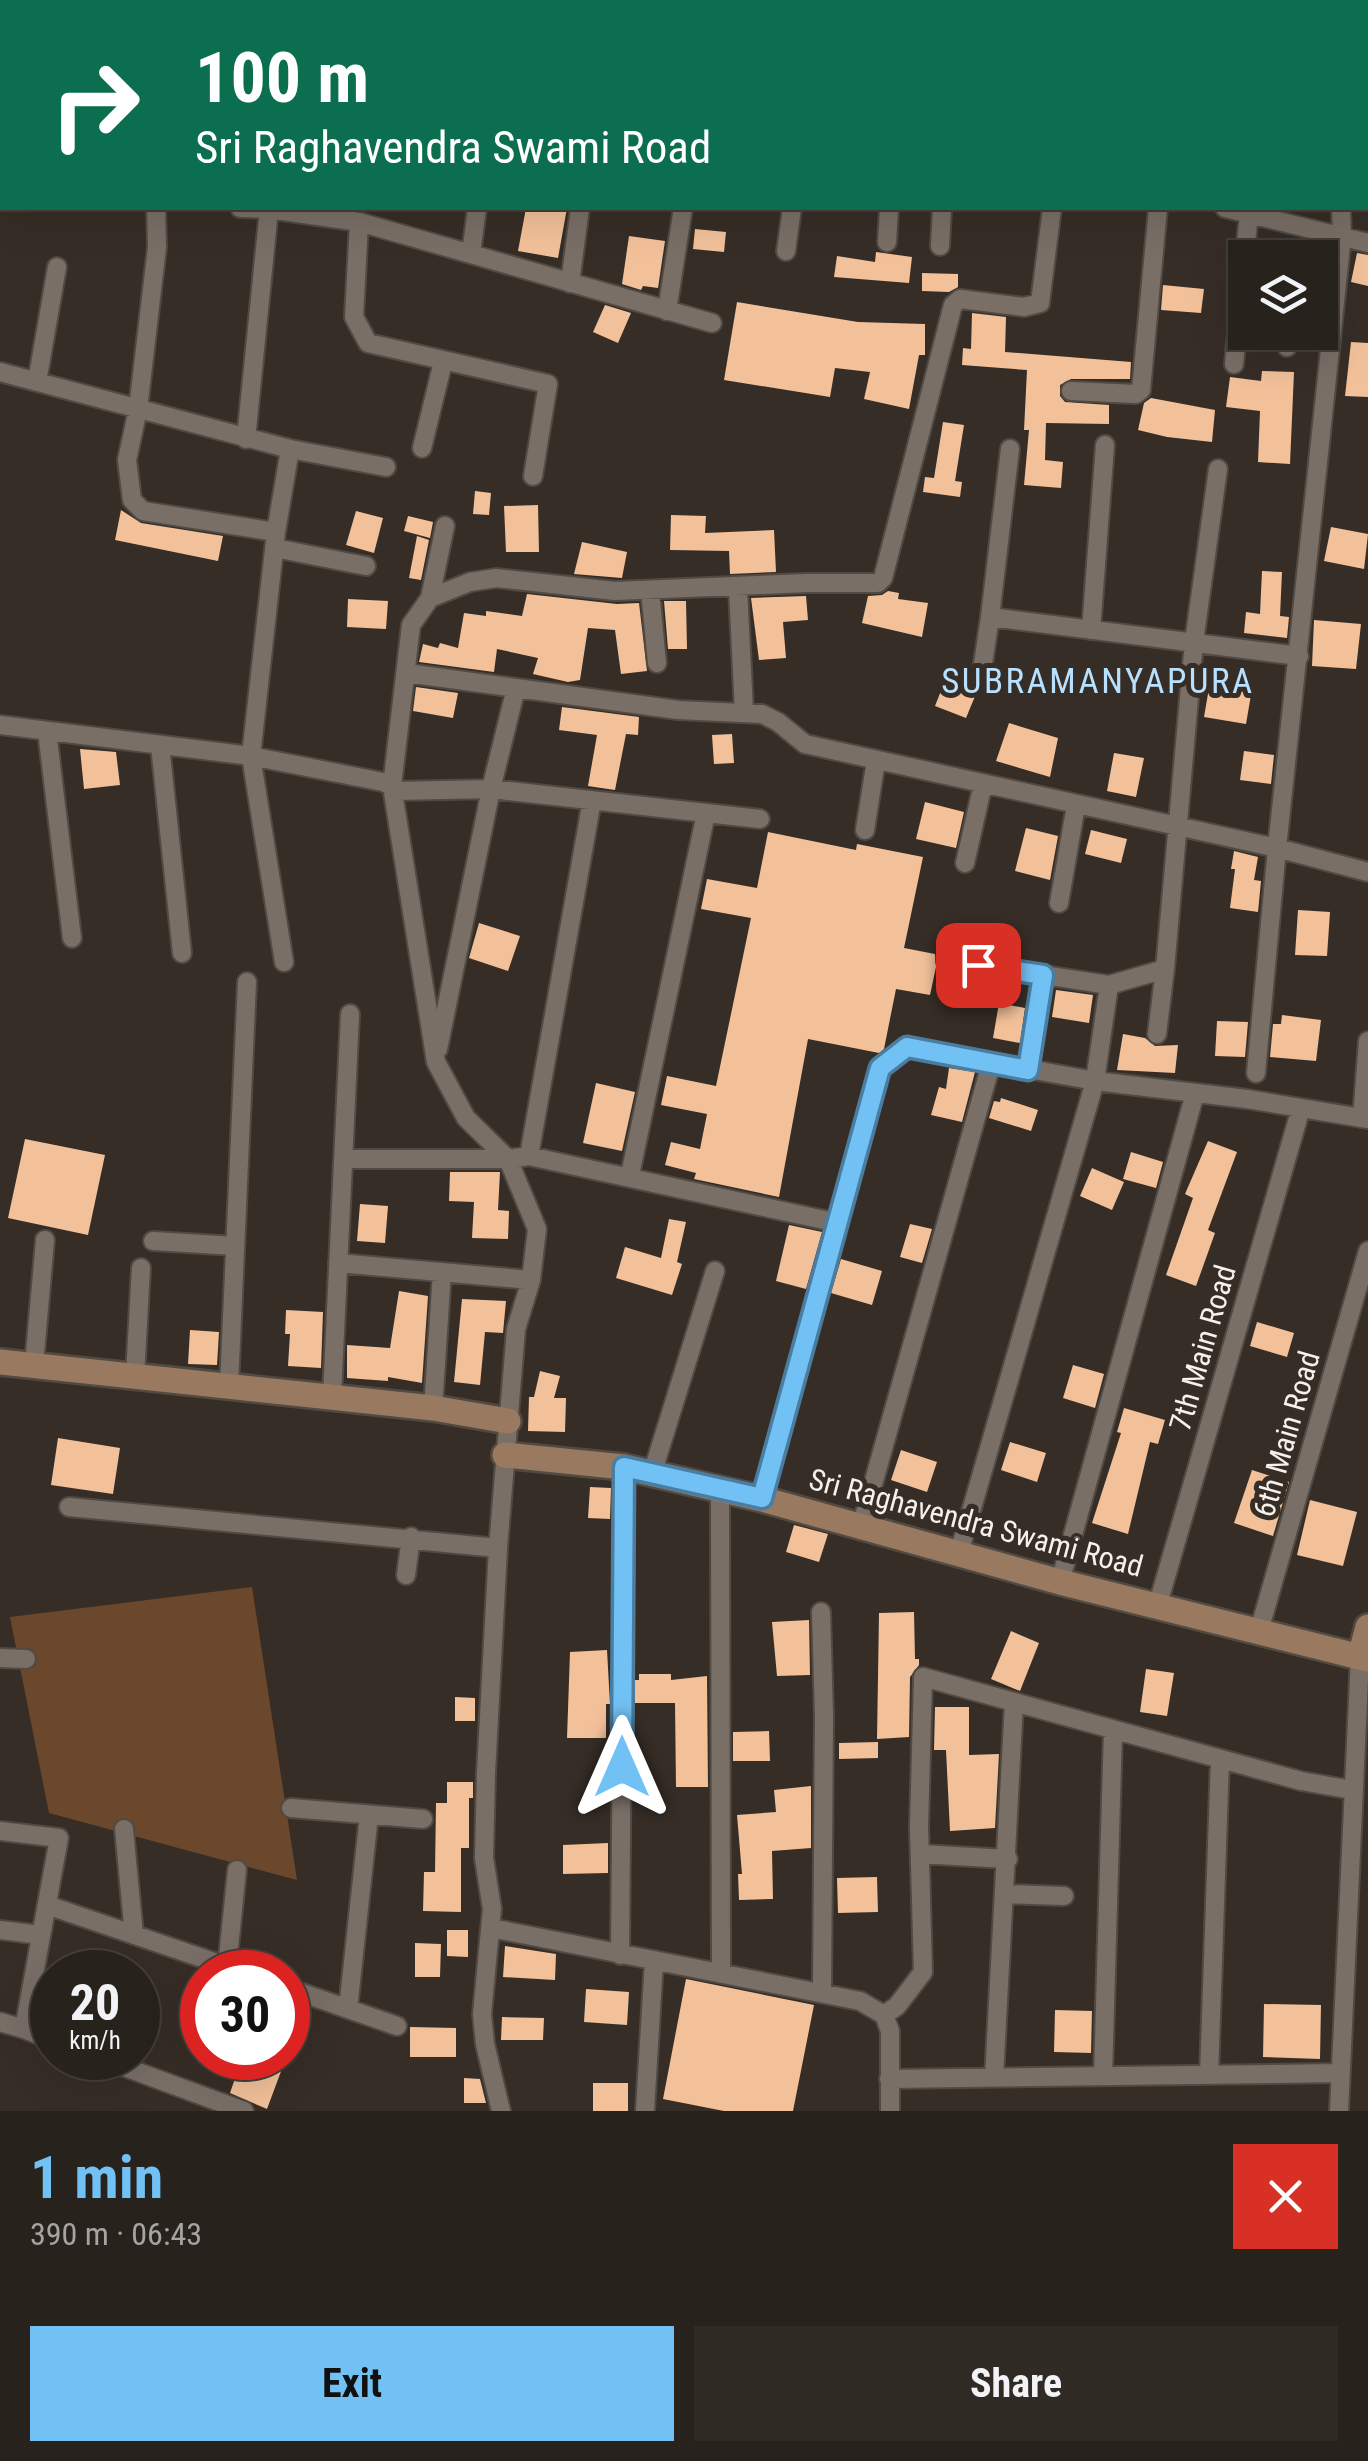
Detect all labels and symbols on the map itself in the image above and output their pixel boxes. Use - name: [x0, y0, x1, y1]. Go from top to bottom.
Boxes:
- district label: SUBRAMANYAPURA: [941, 661, 1255, 702]
- pin: [936, 923, 1021, 1008]
- street label: 7th Main Road: [1162, 1261, 1243, 1435]
- street label: 6th Main Road: [1246, 1347, 1327, 1521]
- street label: Sri Raghavendra Swami Road: [805, 1461, 1147, 1584]
- position arrow: [570, 1715, 674, 1819]
- speed limit sign: 30: [180, 1950, 310, 2080]

